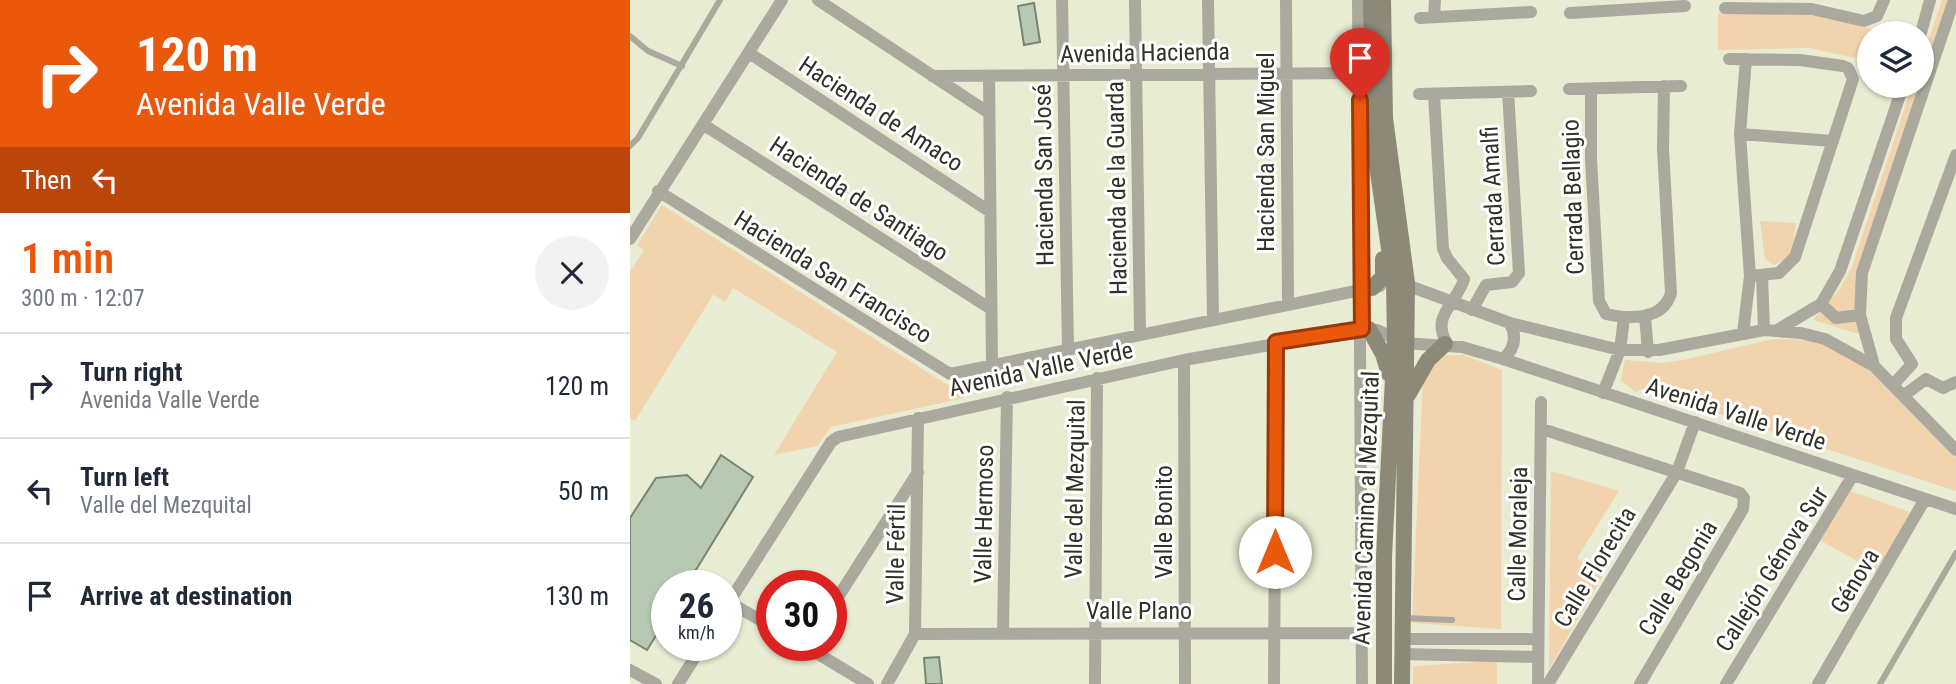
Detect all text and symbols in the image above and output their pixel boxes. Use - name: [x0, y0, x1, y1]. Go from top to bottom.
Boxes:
- map controls: [1857, 21, 1934, 98]
- button: layers: [1857, 21, 1934, 98]
- text: 120 m: [136, 26, 258, 83]
- icon: right: [21, 28, 112, 119]
- pin: [1330, 28, 1390, 100]
- street label: Avenida Hacienda: [1060, 38, 1230, 68]
- icon: arrive: [1341, 39, 1379, 77]
- street label: Hacienda de Amaco: [794, 51, 968, 177]
- street label: Hacienda San Miguel: [1252, 52, 1280, 252]
- street label: Hacienda de la Guarda: [1101, 81, 1133, 295]
- street label: Hacienda San José: [1028, 84, 1060, 266]
- text: Avenida Valle Verde: [136, 85, 386, 123]
- street label: Cerrada Bellagio: [1556, 119, 1590, 275]
- street label: Cerrada Amalfi: [1475, 125, 1511, 267]
- street label: Hacienda de Santiago: [765, 131, 953, 267]
- icon: left: [86, 161, 124, 199]
- text: Then: [21, 165, 72, 195]
- street label: Hacienda San Francisco: [729, 205, 937, 349]
- text: 1 min: [21, 234, 114, 283]
- button: close: [535, 236, 609, 310]
- text: 300 m · 12:07: [21, 285, 145, 312]
- street label: Avenida Valle Verde: [946, 336, 1136, 402]
- text: Turn right: [80, 357, 182, 387]
- icon: right: [21, 367, 59, 405]
- text: 120 m: [545, 371, 609, 401]
- street label: Avenida Camino al Mezquital: [1347, 371, 1385, 645]
- street label: Avenida Valle Verde: [1643, 372, 1829, 456]
- text: Avenida Valle Verde: [80, 387, 259, 414]
- street label: Valle del Mezquital: [1059, 399, 1091, 579]
- street label: Valle Hermoso: [969, 444, 999, 584]
- text: Turn left: [80, 462, 169, 492]
- street label: Valle Bonito: [1150, 465, 1178, 579]
- street label: Calle Moraleja: [1503, 466, 1533, 602]
- icon: left: [21, 472, 59, 510]
- text: 50 m: [558, 476, 609, 506]
- street label: Callejón Génova Sur: [1710, 481, 1834, 657]
- text: Valle del Mezquital: [80, 492, 252, 519]
- street label: Calle Florecita: [1548, 502, 1642, 632]
- street label: Valle Fértil: [881, 503, 911, 605]
- position arrow: [1238, 515, 1312, 589]
- street label: Calle Begonia: [1633, 515, 1723, 641]
- street label: Génova: [1825, 544, 1885, 618]
- speed limit sign: 30: [756, 570, 847, 661]
- icon: arrive: [21, 577, 59, 615]
- text: Arrive at destination: [80, 581, 292, 611]
- text: 130 m: [545, 581, 609, 611]
- text: 26: [679, 586, 714, 627]
- street label: Valle Plano: [1086, 597, 1192, 625]
- text: km/h: [678, 622, 715, 643]

